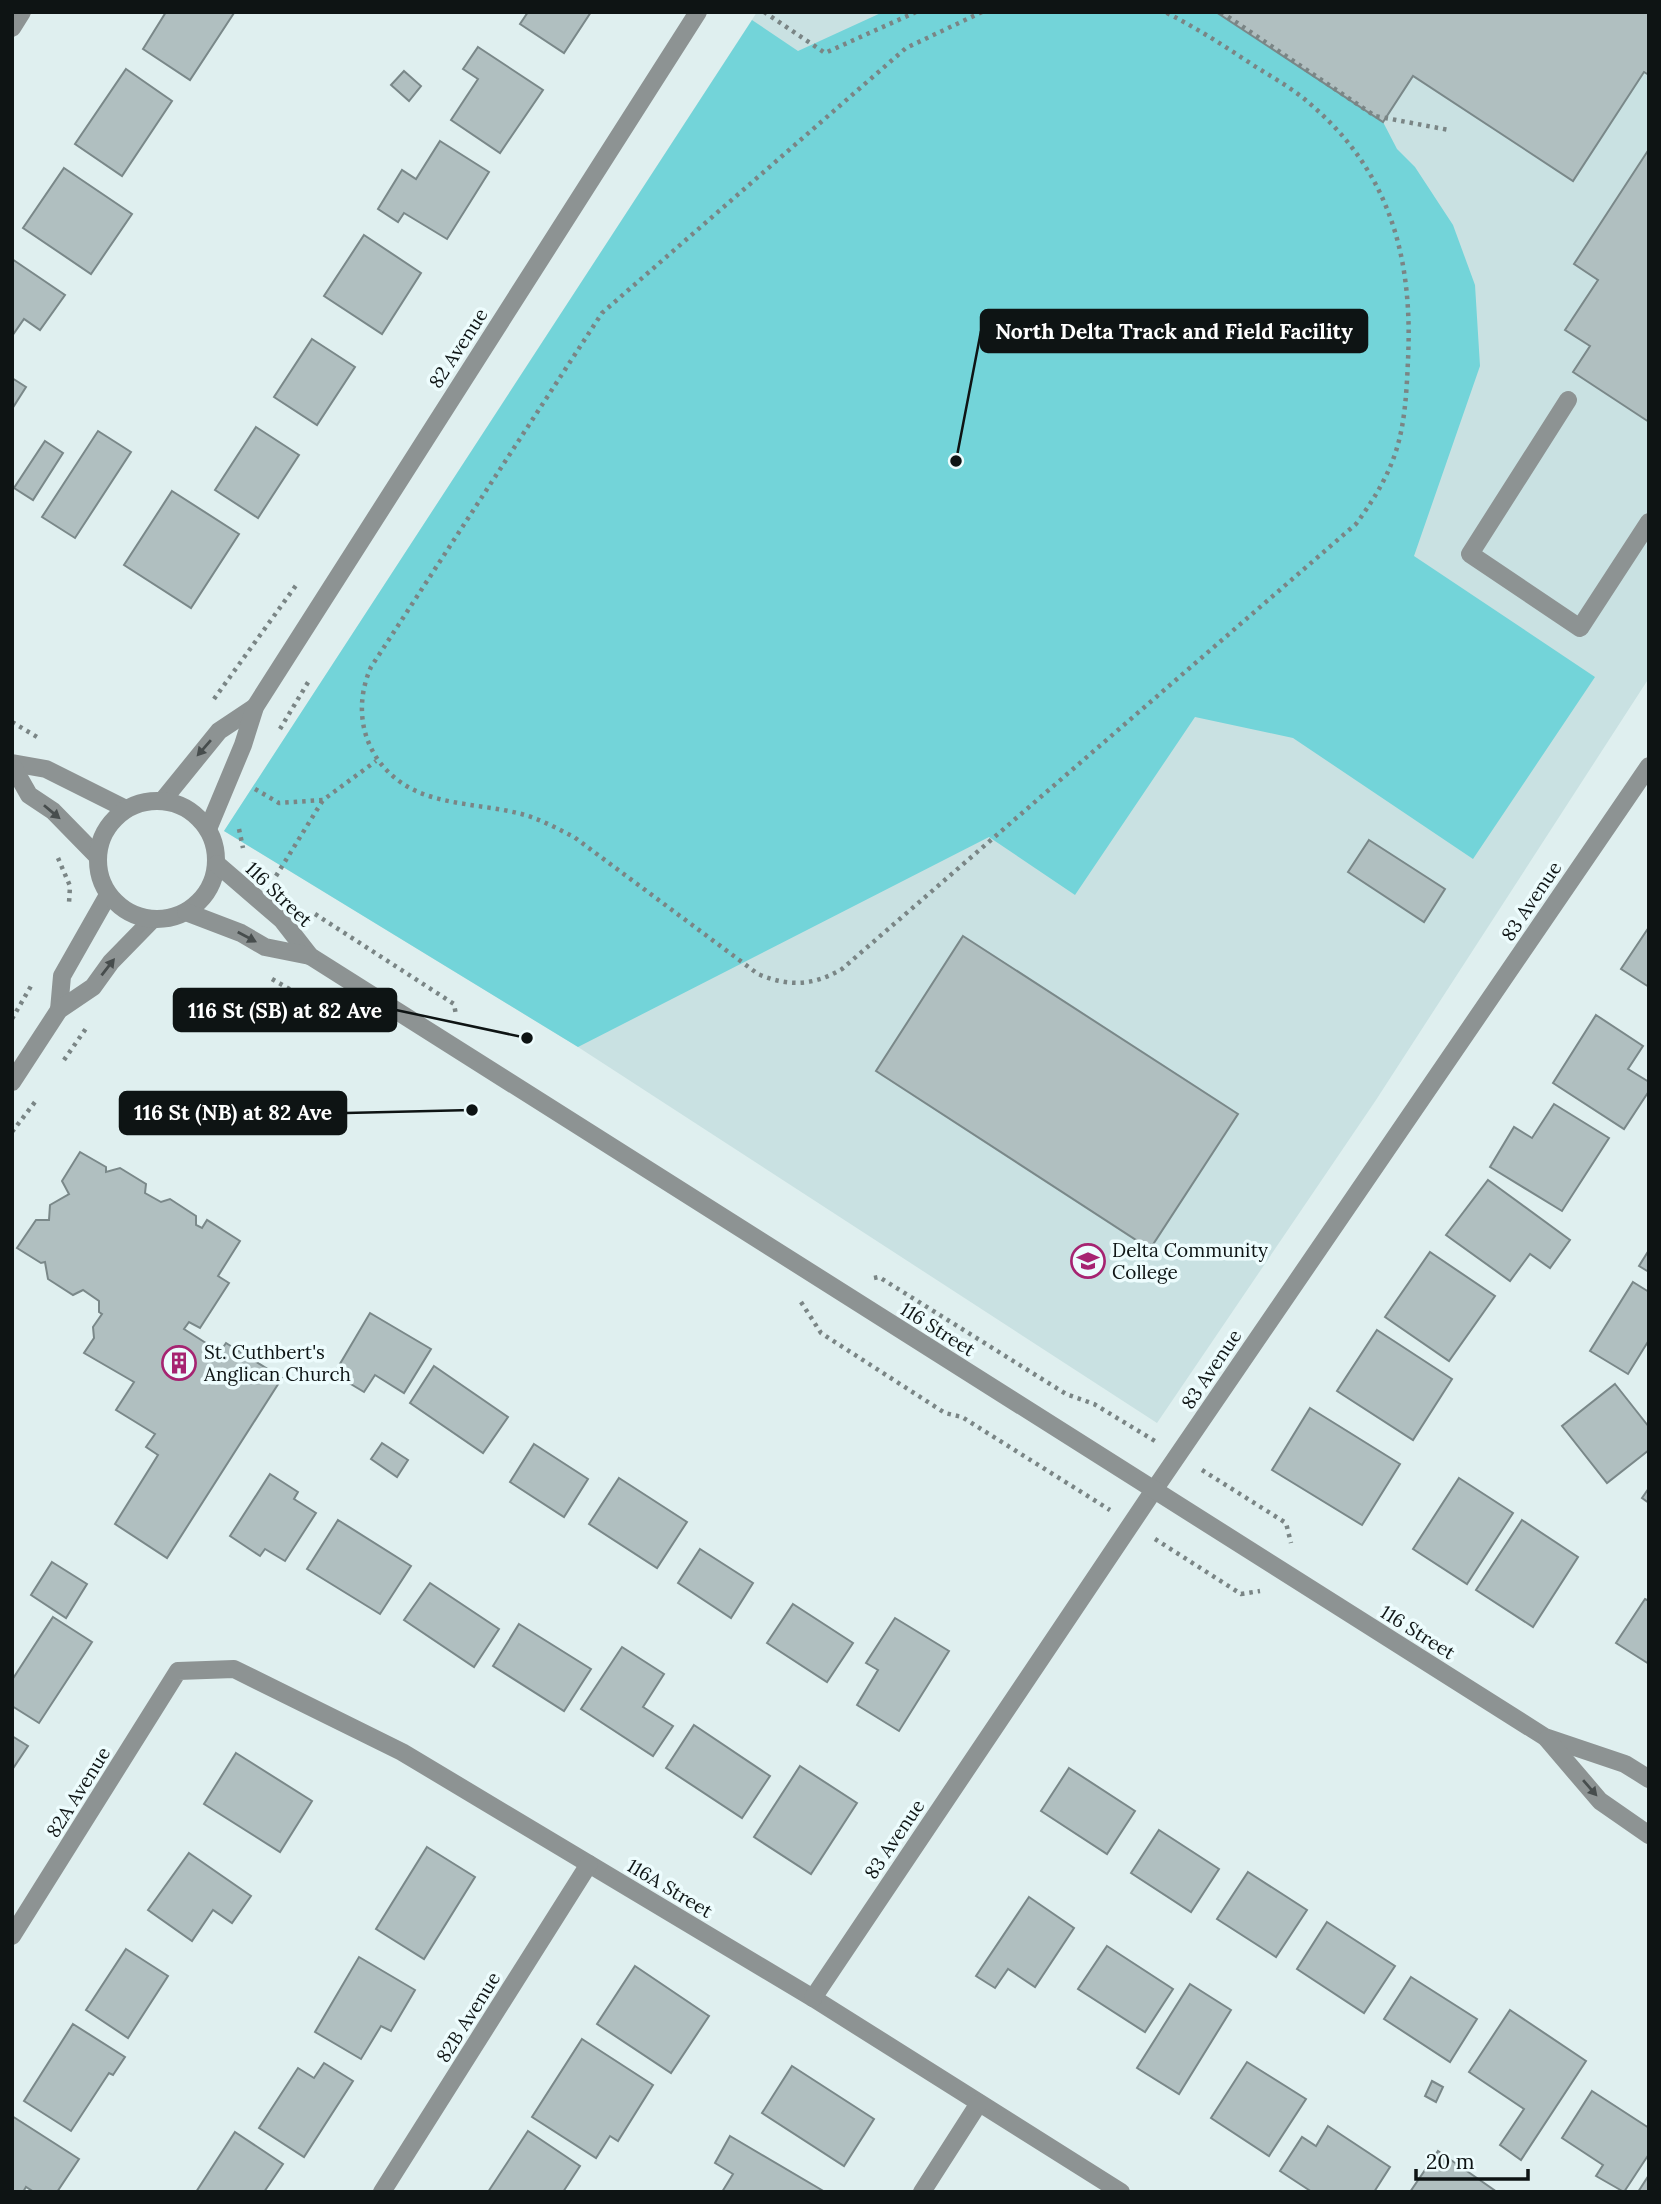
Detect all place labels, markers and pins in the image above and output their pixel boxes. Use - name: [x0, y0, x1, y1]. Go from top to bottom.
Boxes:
- callout: North Delta Track and Field Facility: [981, 310, 1367, 352]
- callout: 116 St (SB) at 82 Ave: [174, 989, 396, 1031]
- callout: 116 St (NB) at 82 Ave: [120, 1092, 346, 1134]
- place label: Delta Community College: [1112, 1238, 1268, 1284]
- school or university icon: Delta Community College: [1069, 1242, 1107, 1280]
- place label: St. Cuthbert's Anglican Church: [203, 1340, 351, 1386]
- building icon: St. Cuthbert's Anglican Church: [160, 1344, 198, 1382]

